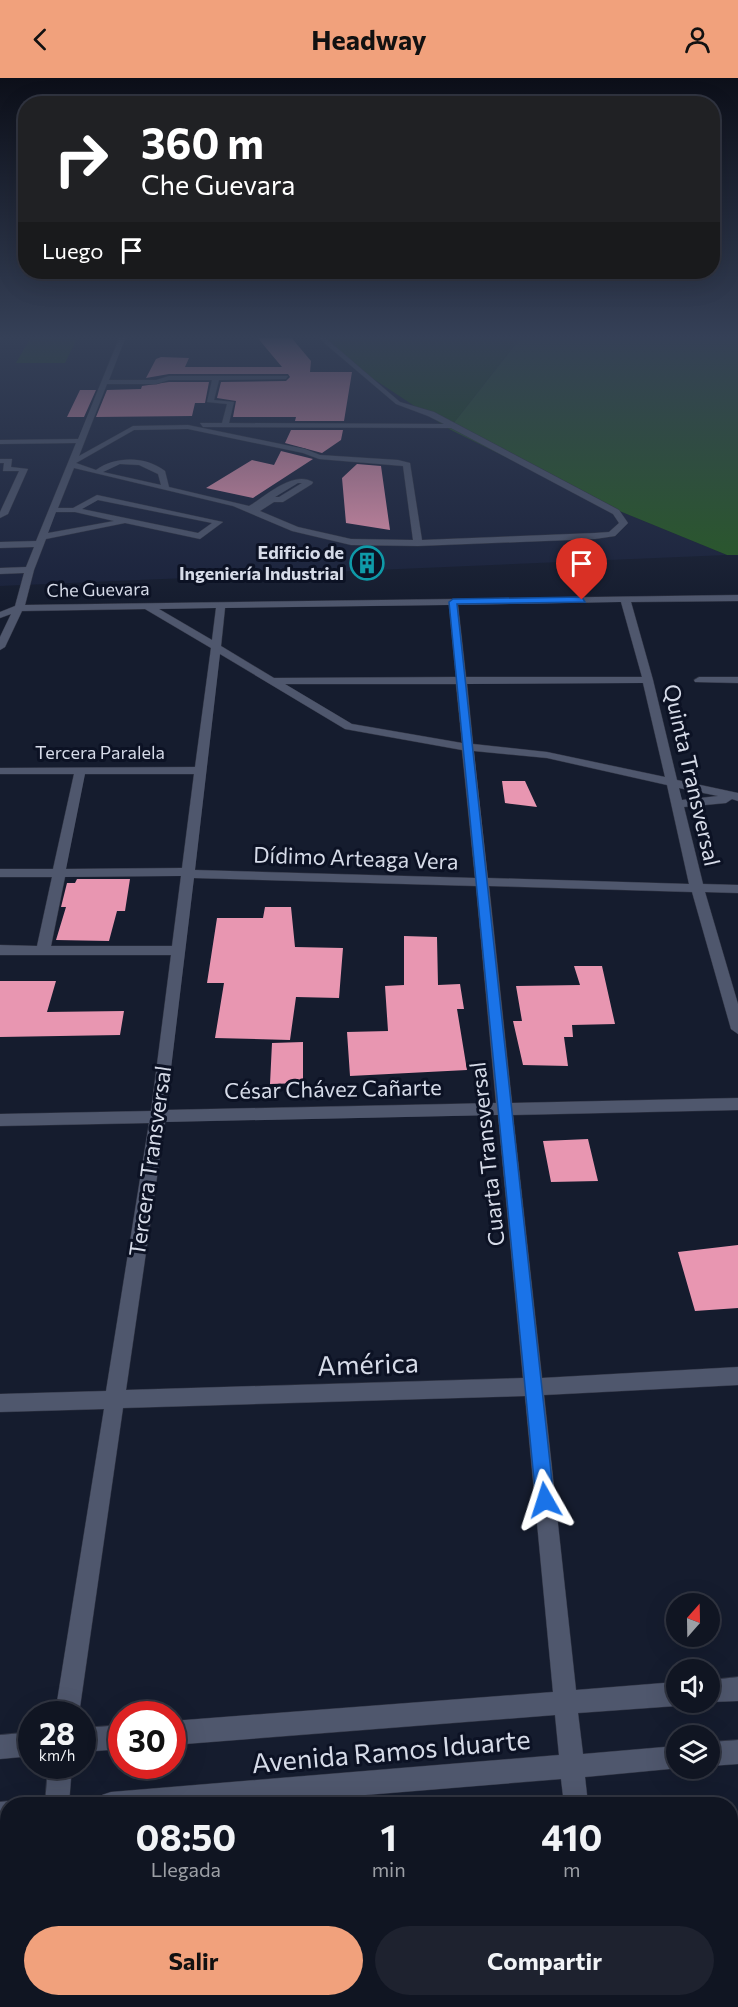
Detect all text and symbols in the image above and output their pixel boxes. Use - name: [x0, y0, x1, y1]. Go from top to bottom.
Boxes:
- icon: back: [24, 23, 57, 56]
- text: Headway: [311, 23, 427, 56]
- icon: person: [681, 23, 714, 56]
- text: 360 m: [141, 116, 264, 168]
- icon: right: [42, 120, 120, 198]
- text: Che Guevara: [141, 168, 296, 201]
- icon: arrive: [115, 234, 148, 267]
- text: Luego: [42, 237, 103, 264]
- pin: [556, 538, 607, 600]
- place label: Edificio de Ingeniería Industrial: [179, 541, 344, 584]
- building icon: Edificio de Ingeniería Industrial: [349, 545, 385, 581]
- icon: arrive: [565, 547, 598, 580]
- street label: Che Guevara: [46, 577, 150, 601]
- street label: Quinta Transversal: [658, 681, 727, 869]
- street label: Tercera Paralela: [35, 741, 165, 763]
- street label: Dídimo Arteaga Vera: [253, 840, 459, 875]
- street label: Cuarta Transversal: [463, 1061, 510, 1248]
- street label: Tercera Transversal: [123, 1064, 176, 1258]
- street label: César Chávez Cañarte: [224, 1073, 442, 1104]
- street label: América: [317, 1345, 419, 1382]
- position arrow: [513, 1468, 577, 1532]
- north arrow: [666, 1593, 720, 1647]
- map controls: [666, 1593, 720, 1779]
- button: sound: [666, 1659, 720, 1713]
- speed limit sign: 30: [108, 1701, 186, 1779]
- text: 28: [39, 1714, 75, 1751]
- street label: Avenida Ramos Iduarte: [250, 1722, 532, 1779]
- button: layers: [666, 1725, 720, 1779]
- text: km/h: [39, 1746, 75, 1764]
- text: 08:50: [136, 1814, 236, 1858]
- text: 1: [381, 1814, 397, 1858]
- text: 410: [541, 1814, 602, 1858]
- text: Llegada: [151, 1857, 221, 1881]
- text: min: [372, 1857, 406, 1881]
- text: m: [563, 1857, 581, 1881]
- button: Salir: [24, 1926, 363, 1995]
- button: Compartir: [375, 1926, 714, 1995]

